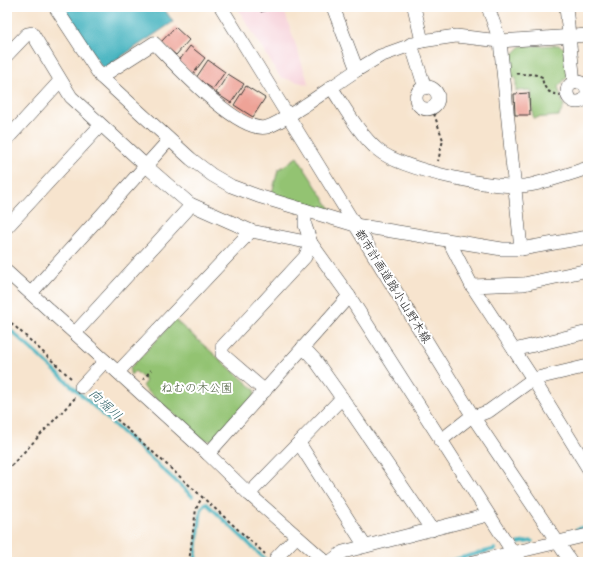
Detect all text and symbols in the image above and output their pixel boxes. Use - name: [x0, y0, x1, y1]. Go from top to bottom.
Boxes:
- street label: 都市計画道路小山野木線: [351, 226, 434, 346]
- park label: ねむの木公園: [161, 381, 233, 396]
- water label: 向堀川: [86, 386, 125, 424]

